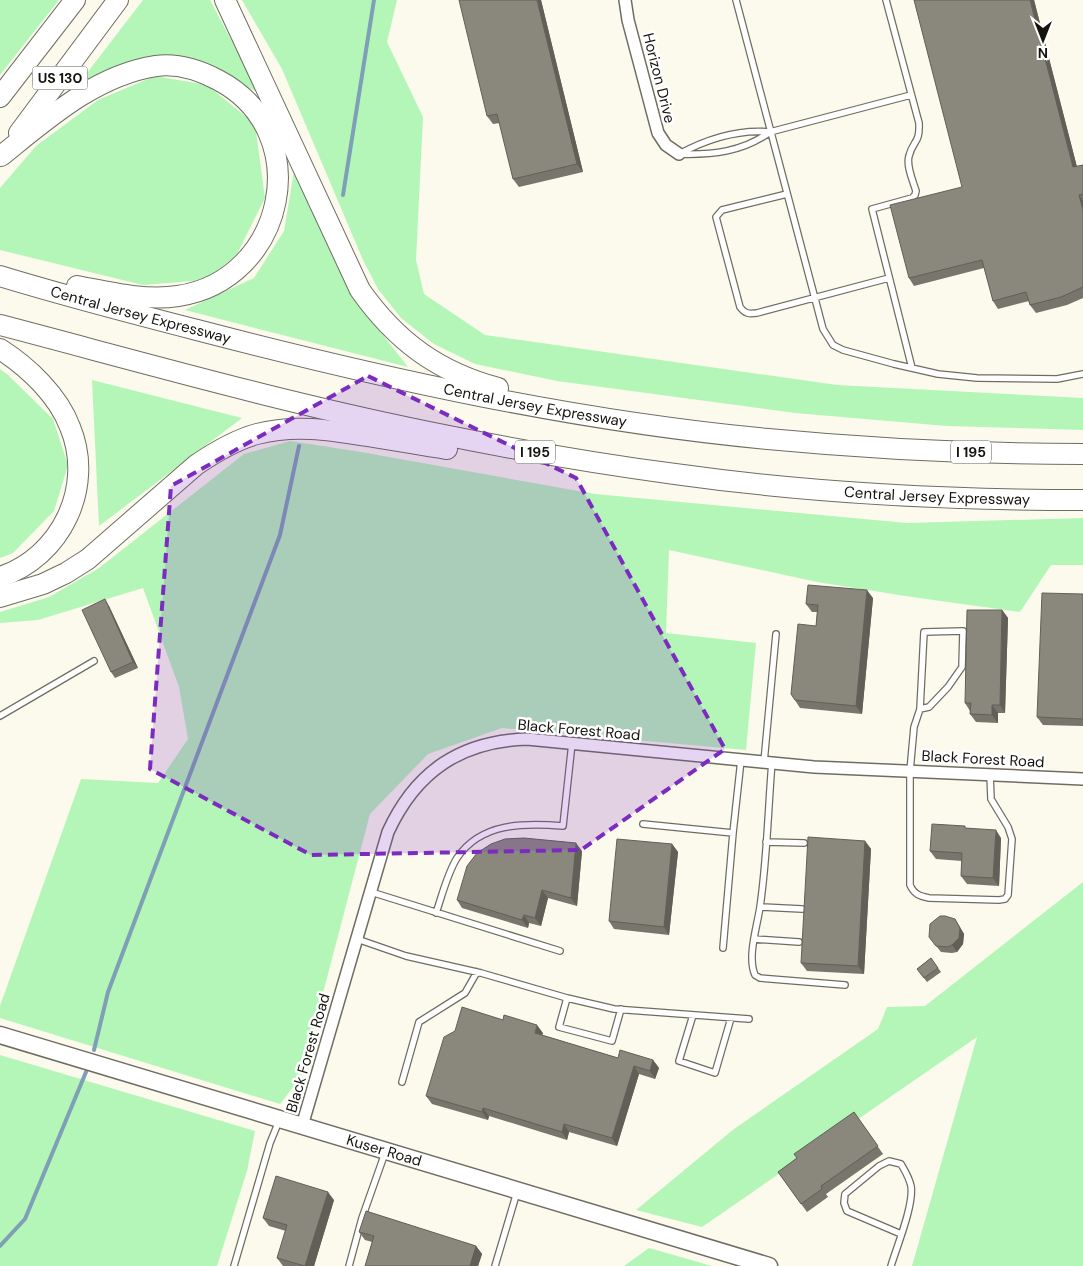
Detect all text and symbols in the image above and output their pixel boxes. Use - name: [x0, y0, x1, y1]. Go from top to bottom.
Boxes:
- north arrow: [1018, 15, 1068, 65]
- street label: Horizon Drive: [638, 31, 680, 125]
- text: N: [1038, 44, 1048, 62]
- road number: US 130: [32, 66, 88, 90]
- street label: Central Jersey Expressway: [48, 281, 234, 349]
- street label: Central Jersey Expressway: [442, 379, 629, 432]
- road number: I 195: [515, 441, 555, 464]
- road number: I 195: [951, 441, 991, 464]
- street label: Central Jersey Expressway: [844, 482, 1031, 510]
- street label: Black Forest Road: [517, 715, 641, 745]
- street label: Black Forest Road: [921, 746, 1045, 772]
- street label: Black Forest Road: [281, 991, 335, 1115]
- street label: Kuser Road: [344, 1130, 424, 1171]

